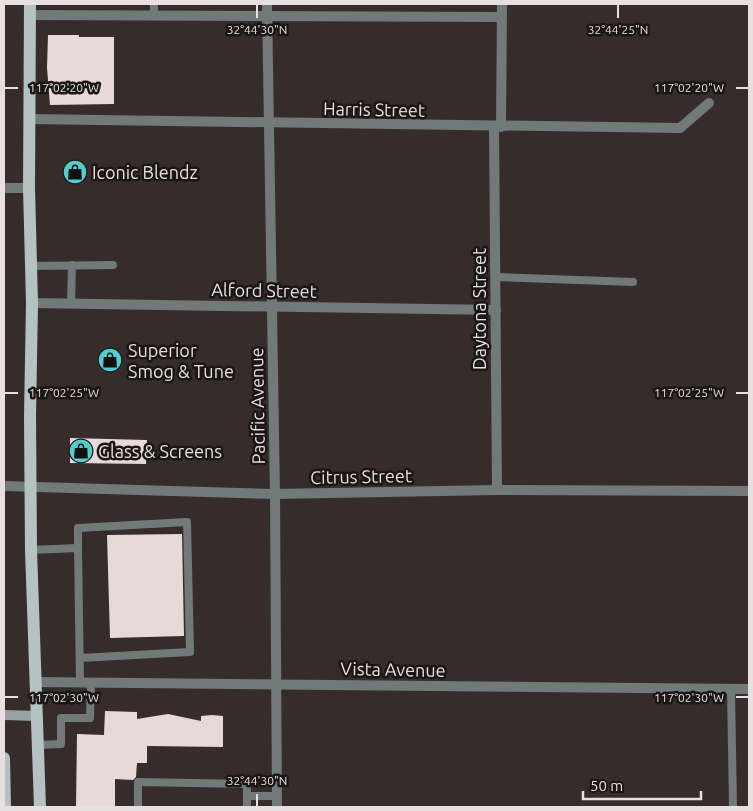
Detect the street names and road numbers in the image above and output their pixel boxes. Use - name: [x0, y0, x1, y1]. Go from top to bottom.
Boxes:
- street label: Harris Street: [323, 98, 425, 120]
- street label: Daytona Street: [469, 248, 489, 370]
- street label: Alford Street: [211, 279, 317, 301]
- street label: Pacific Avenue: [246, 347, 268, 465]
- street label: Citrus Street: [310, 465, 412, 487]
- street label: Vista Avenue: [340, 658, 446, 680]

